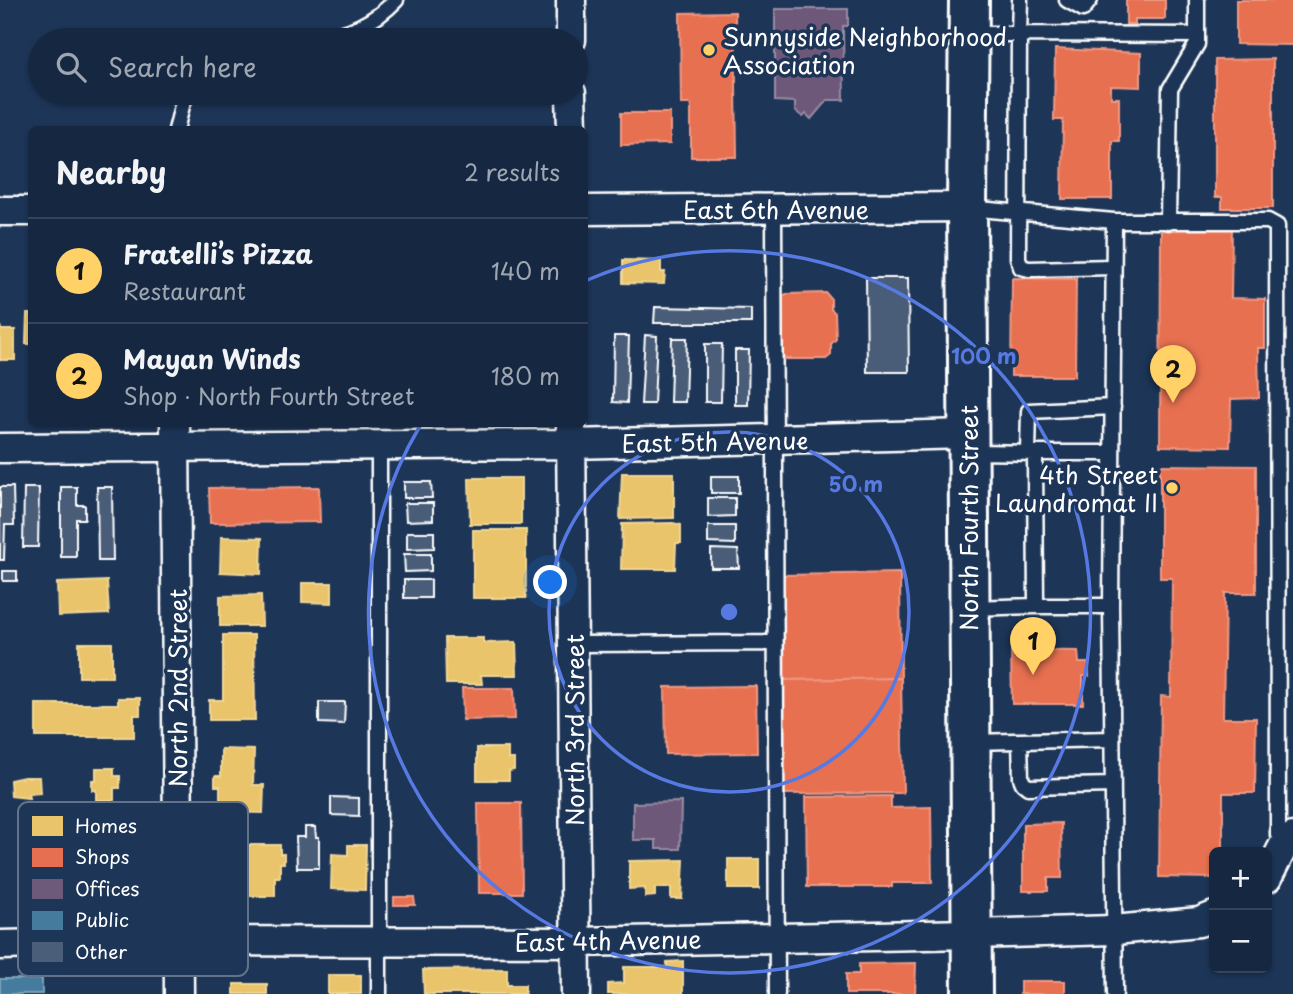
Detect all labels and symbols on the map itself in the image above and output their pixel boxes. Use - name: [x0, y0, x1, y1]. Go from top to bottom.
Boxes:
- place label: Sunnyside Neighborhood Association: [723, 18, 1007, 82]
- marker: Sunnyside Neighborhood Association: [701, 42, 717, 58]
- street label: East 6th Avenue: [683, 191, 869, 227]
- text: 100 m: [951, 339, 1017, 371]
- pin: 2: [1150, 345, 1196, 403]
- street label: North Fourth Street: [950, 405, 986, 631]
- street label: East 5th Avenue: [621, 421, 809, 461]
- place label: 4th Street Laundromat II: [995, 456, 1158, 520]
- text: 50 m: [829, 467, 883, 499]
- marker: 4th Street Laundromat II: [1164, 480, 1180, 496]
- your location: [533, 565, 567, 599]
- street label: North 2nd Street: [159, 589, 195, 787]
- centre of rings: [717, 600, 741, 624]
- pin: 1: [1010, 617, 1056, 675]
- street label: North 3rd Street: [556, 634, 592, 826]
- legend: [18, 802, 248, 976]
- text: Homes: [75, 811, 137, 839]
- text: Shops: [75, 842, 129, 870]
- text: Offices: [75, 874, 140, 902]
- text: Public: [75, 905, 129, 933]
- street label: East 4th Avenue: [514, 920, 702, 960]
- text: Other: [75, 937, 127, 965]

